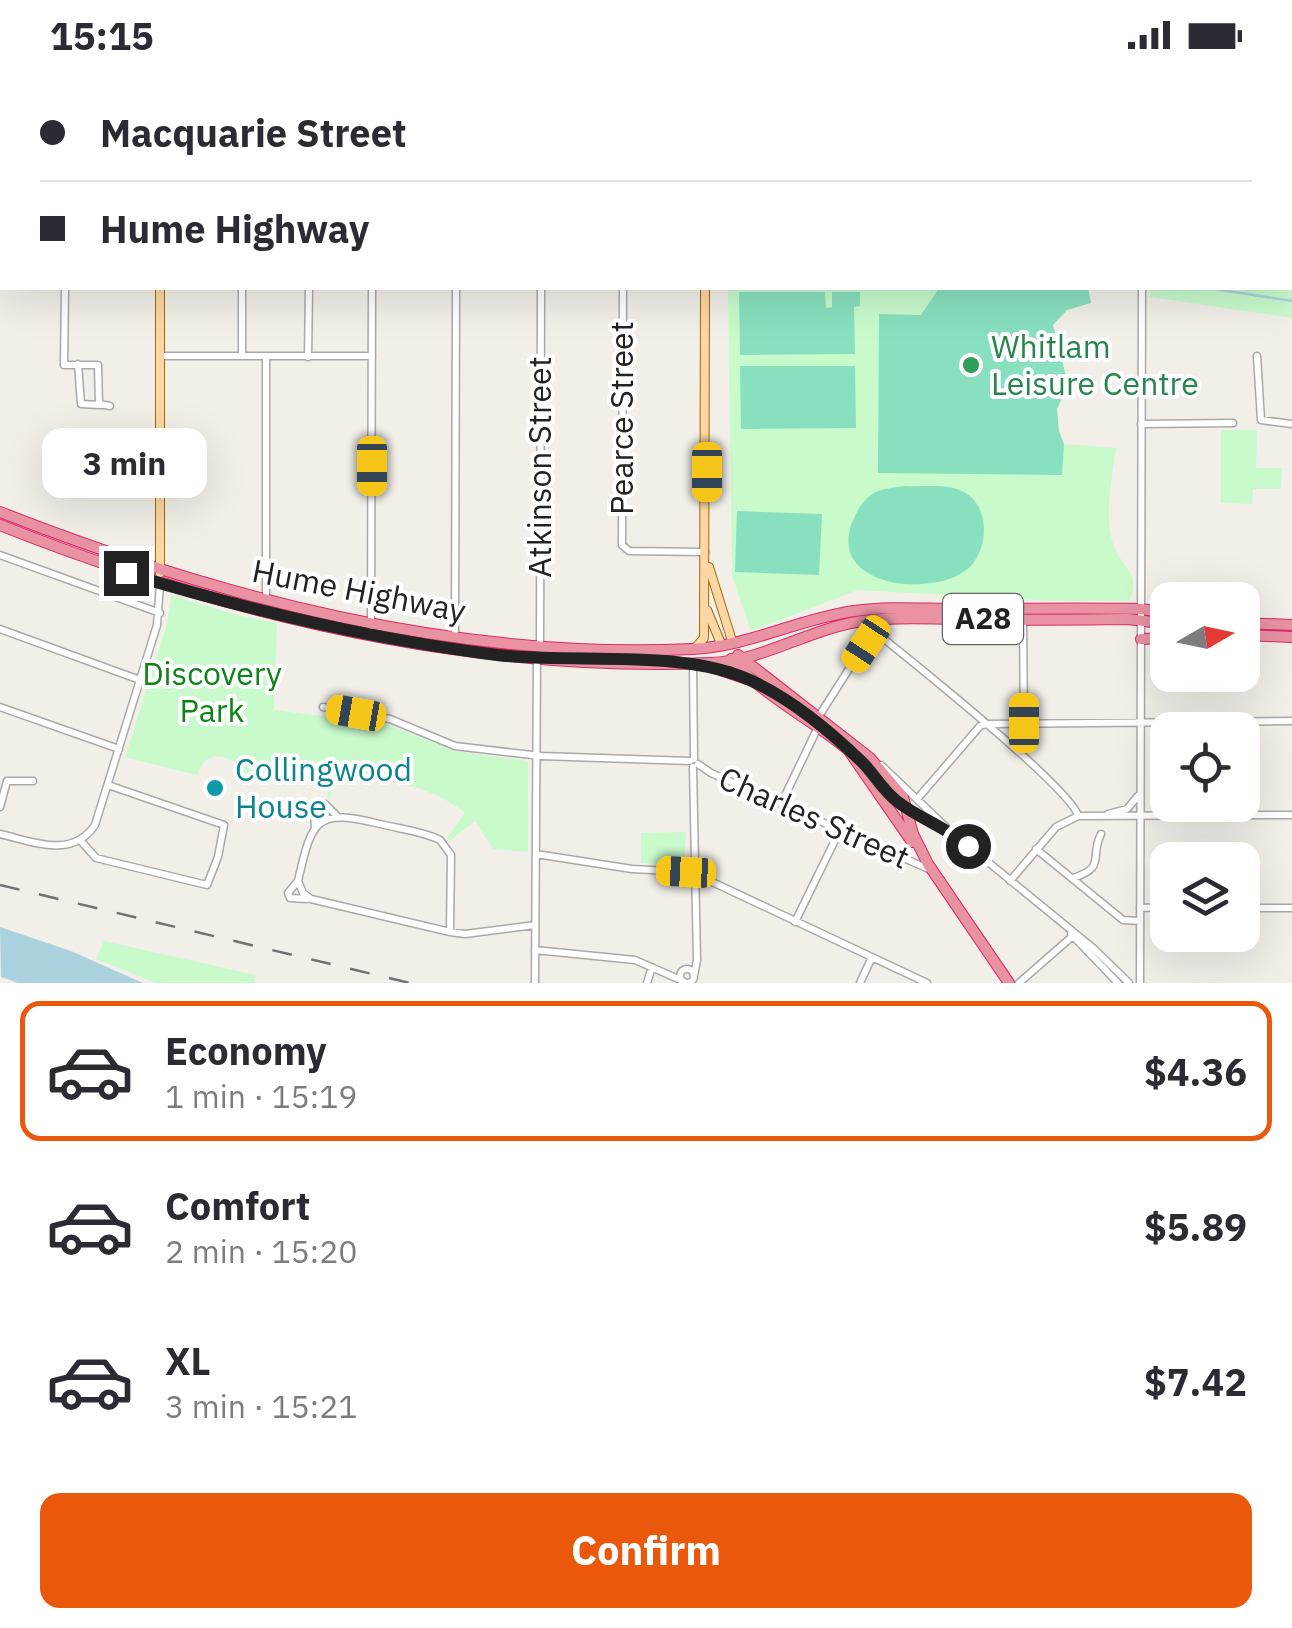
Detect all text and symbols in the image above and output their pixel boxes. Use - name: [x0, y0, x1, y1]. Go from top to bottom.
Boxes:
- text: 15:15: [50, 11, 154, 60]
- text: Macquarie Street: [100, 108, 407, 157]
- text: Hume Highway: [100, 204, 369, 253]
- street label: Pearce Street: [600, 321, 642, 515]
- place label: Whitlam Leisure Centre: [991, 325, 1199, 404]
- marker: Whitlam Leisure Centre: [960, 354, 982, 376]
- street label: Atkinson Street: [518, 356, 560, 578]
- callout: 3 min: [44, 428, 208, 498]
- car: [357, 436, 387, 496]
- text: 3 min: [83, 442, 166, 484]
- car: [692, 442, 722, 502]
- street label: Hume Highway: [249, 549, 470, 631]
- route end: [104, 551, 149, 596]
- north arrow: [1150, 582, 1260, 692]
- map controls: [1150, 582, 1260, 952]
- road number: A28: [943, 594, 1023, 644]
- car: [837, 611, 895, 677]
- park label: Discovery Park: [142, 652, 282, 731]
- car: [324, 693, 388, 733]
- car: [1009, 693, 1039, 753]
- button: locate: [1150, 712, 1260, 822]
- place label: Collingwood House: [235, 748, 412, 827]
- street label: Charles Street: [713, 756, 916, 878]
- marker: Collingwood House: [204, 777, 226, 799]
- route start: [946, 824, 991, 869]
- button: layers: [1150, 842, 1260, 952]
- car: [655, 855, 717, 889]
- icon: car: [45, 1026, 135, 1116]
- text: Economy: [165, 1026, 327, 1075]
- text: $4.36: [1144, 1047, 1247, 1096]
- text: 1 min · 15:19: [165, 1075, 358, 1117]
- icon: car: [45, 1181, 135, 1271]
- text: Comfort: [165, 1181, 310, 1230]
- text: $5.89: [1144, 1202, 1247, 1251]
- text: 2 min · 15:20: [165, 1230, 358, 1272]
- icon: car: [45, 1336, 135, 1426]
- text: XL: [165, 1336, 211, 1385]
- text: $7.42: [1144, 1357, 1247, 1406]
- text: 3 min · 15:21: [165, 1385, 358, 1427]
- button: Confirm: [40, 1493, 1252, 1608]

